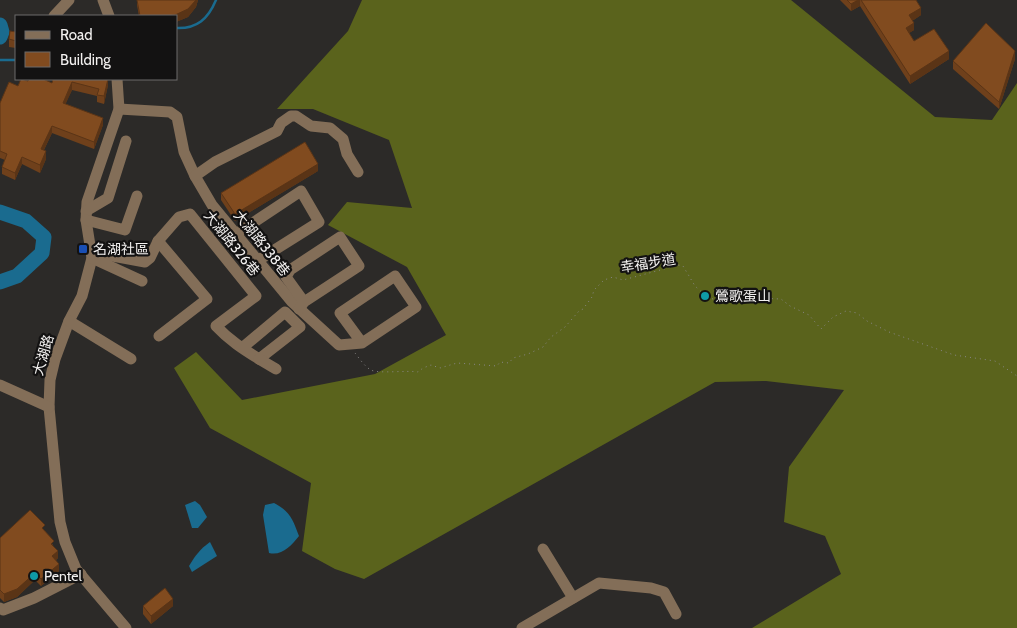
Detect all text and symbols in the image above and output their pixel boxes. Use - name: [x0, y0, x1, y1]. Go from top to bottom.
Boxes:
- legend: [15, 15, 178, 80]
- text: Road: [60, 26, 93, 44]
- text: Building: [60, 51, 111, 69]
- street label: 大湖路338巷: [230, 206, 294, 280]
- street label: 大湖路326巷: [200, 207, 264, 279]
- place label: 名湖社區: [93, 240, 149, 258]
- marker: 名湖社區: [77, 243, 89, 255]
- street label: 幸福步道: [619, 250, 677, 276]
- place label: 鶯歌蛋山: [715, 287, 771, 305]
- marker: 鶯歌蛋山: [699, 290, 711, 302]
- street label: 大湖路: [29, 332, 57, 378]
- place label: Pentel: [44, 567, 83, 585]
- marker: Pentel: [28, 570, 40, 582]

